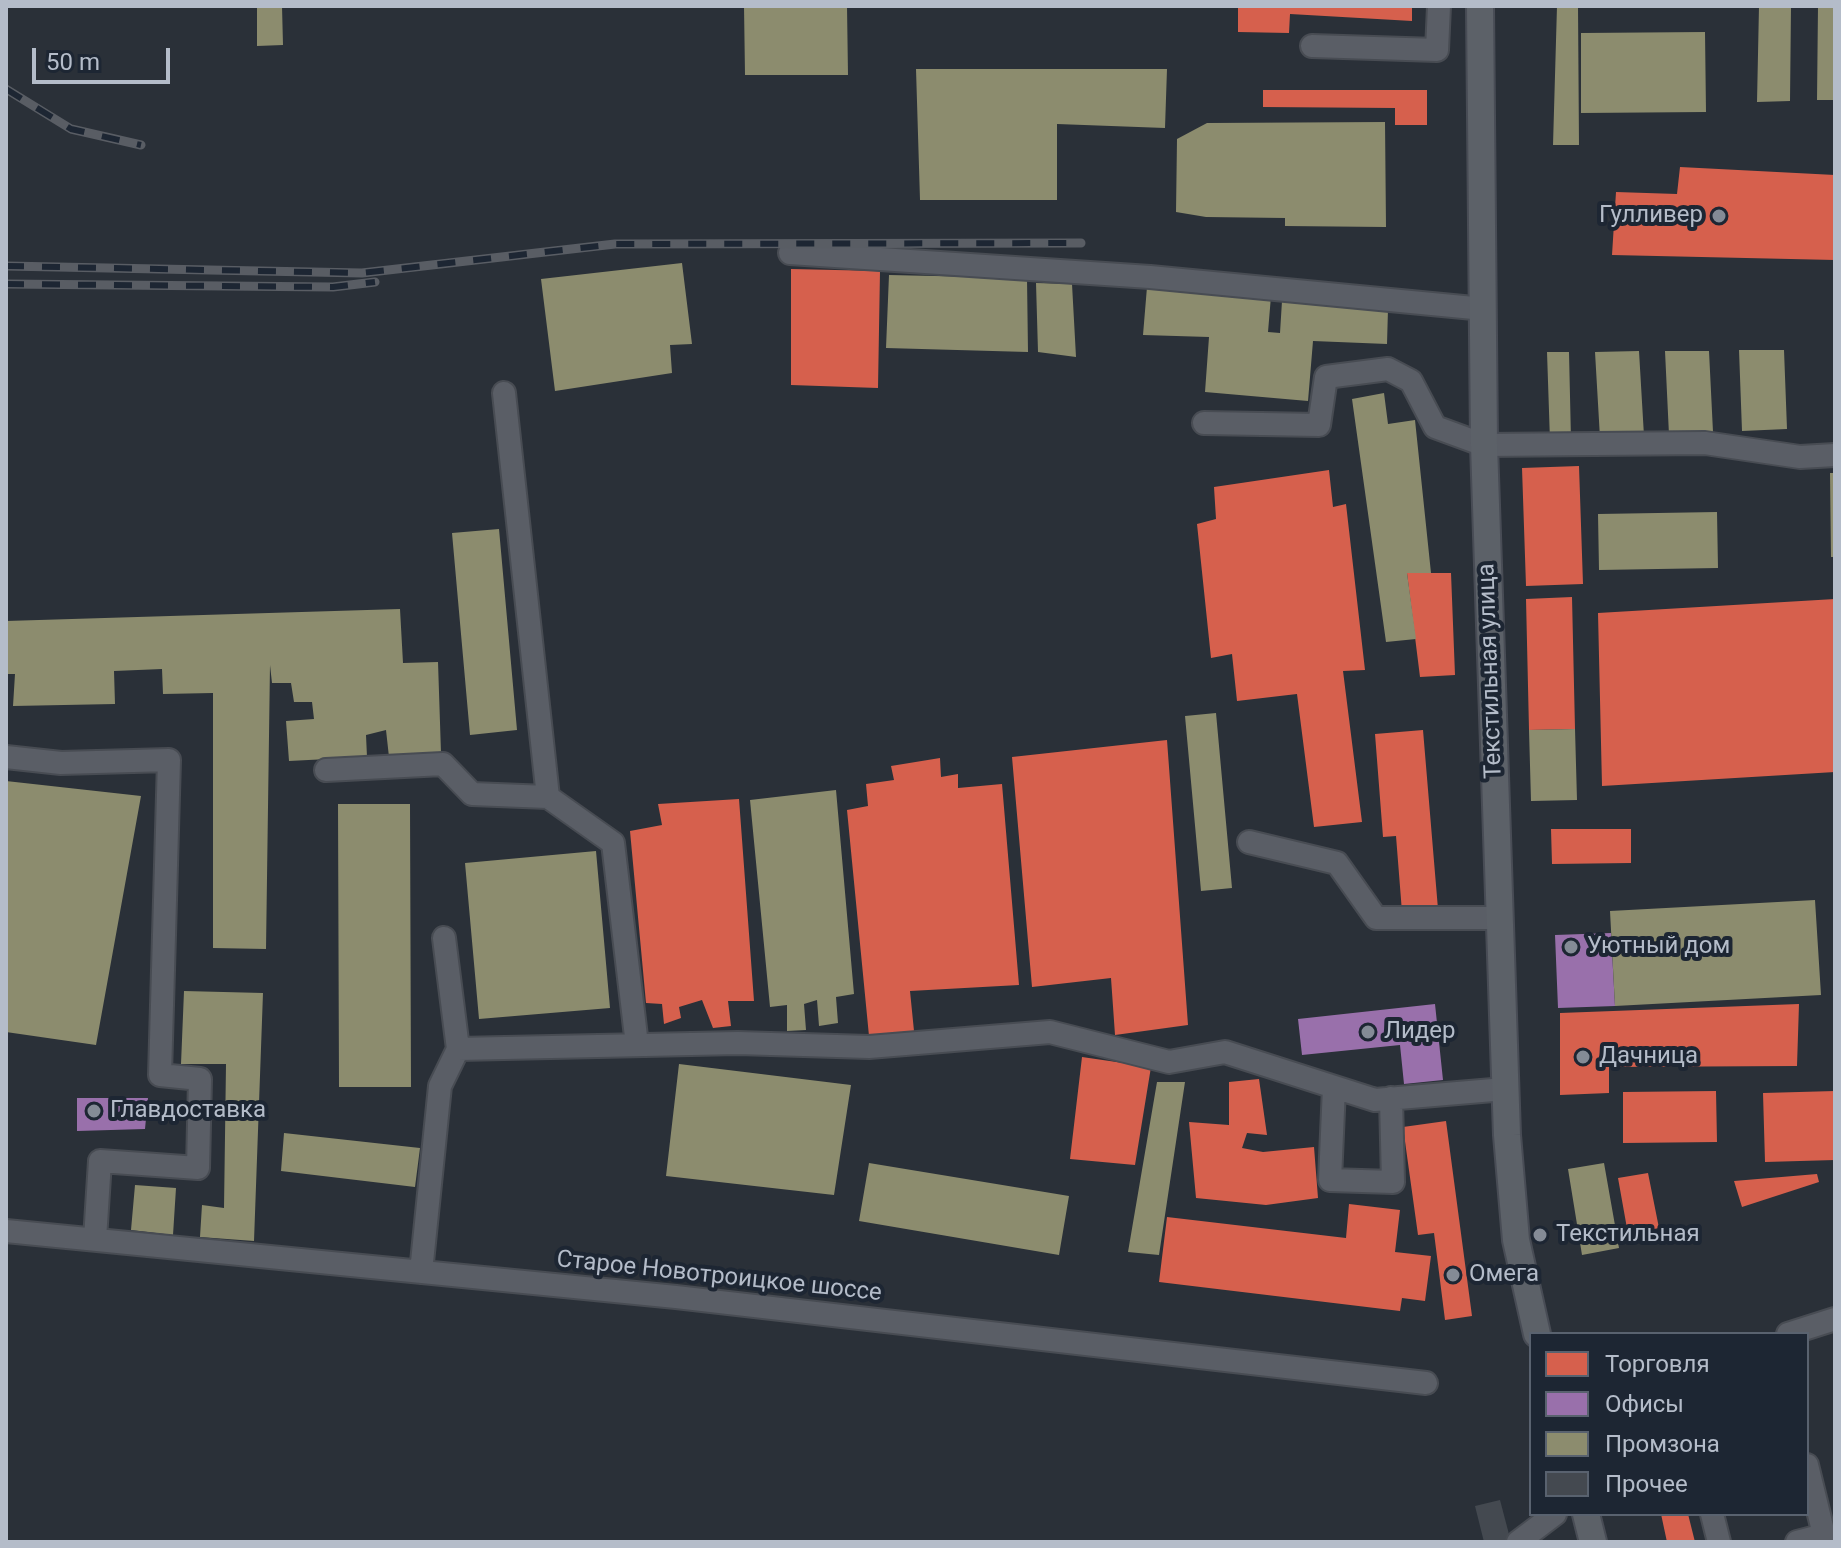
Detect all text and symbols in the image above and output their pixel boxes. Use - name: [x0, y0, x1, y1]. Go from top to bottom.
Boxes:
- scale bar: [36, 32, 174, 82]
- text: 50 m: [46, 48, 100, 76]
- place label: Гулливер: [1599, 202, 1703, 230]
- marker: Гулливер: [1710, 207, 1728, 225]
- street label: Текстильная улица: [1473, 563, 1509, 779]
- place label: Уютный дом: [1587, 933, 1730, 961]
- marker: Уютный дом: [1562, 938, 1580, 956]
- place label: Лидер: [1384, 1018, 1456, 1046]
- marker: Лидер: [1359, 1023, 1377, 1041]
- place label: Дачница: [1599, 1043, 1698, 1071]
- marker: Дачница: [1574, 1048, 1592, 1066]
- place label: Главдоставка: [110, 1097, 266, 1125]
- marker: Главдоставка: [85, 1102, 103, 1120]
- place label: Текстильная: [1556, 1221, 1700, 1249]
- marker: Текстильная: [1531, 1226, 1549, 1244]
- street label: Старое Новотроицкое шоссе: [555, 1246, 883, 1308]
- place label: Омега: [1469, 1261, 1539, 1289]
- marker: Омега: [1444, 1266, 1462, 1284]
- legend: [1529, 1332, 1809, 1516]
- text: Торговля: [1605, 1350, 1710, 1378]
- text: Офисы: [1605, 1390, 1684, 1418]
- text: Промзона: [1605, 1430, 1720, 1458]
- text: Прочее: [1605, 1470, 1688, 1498]

